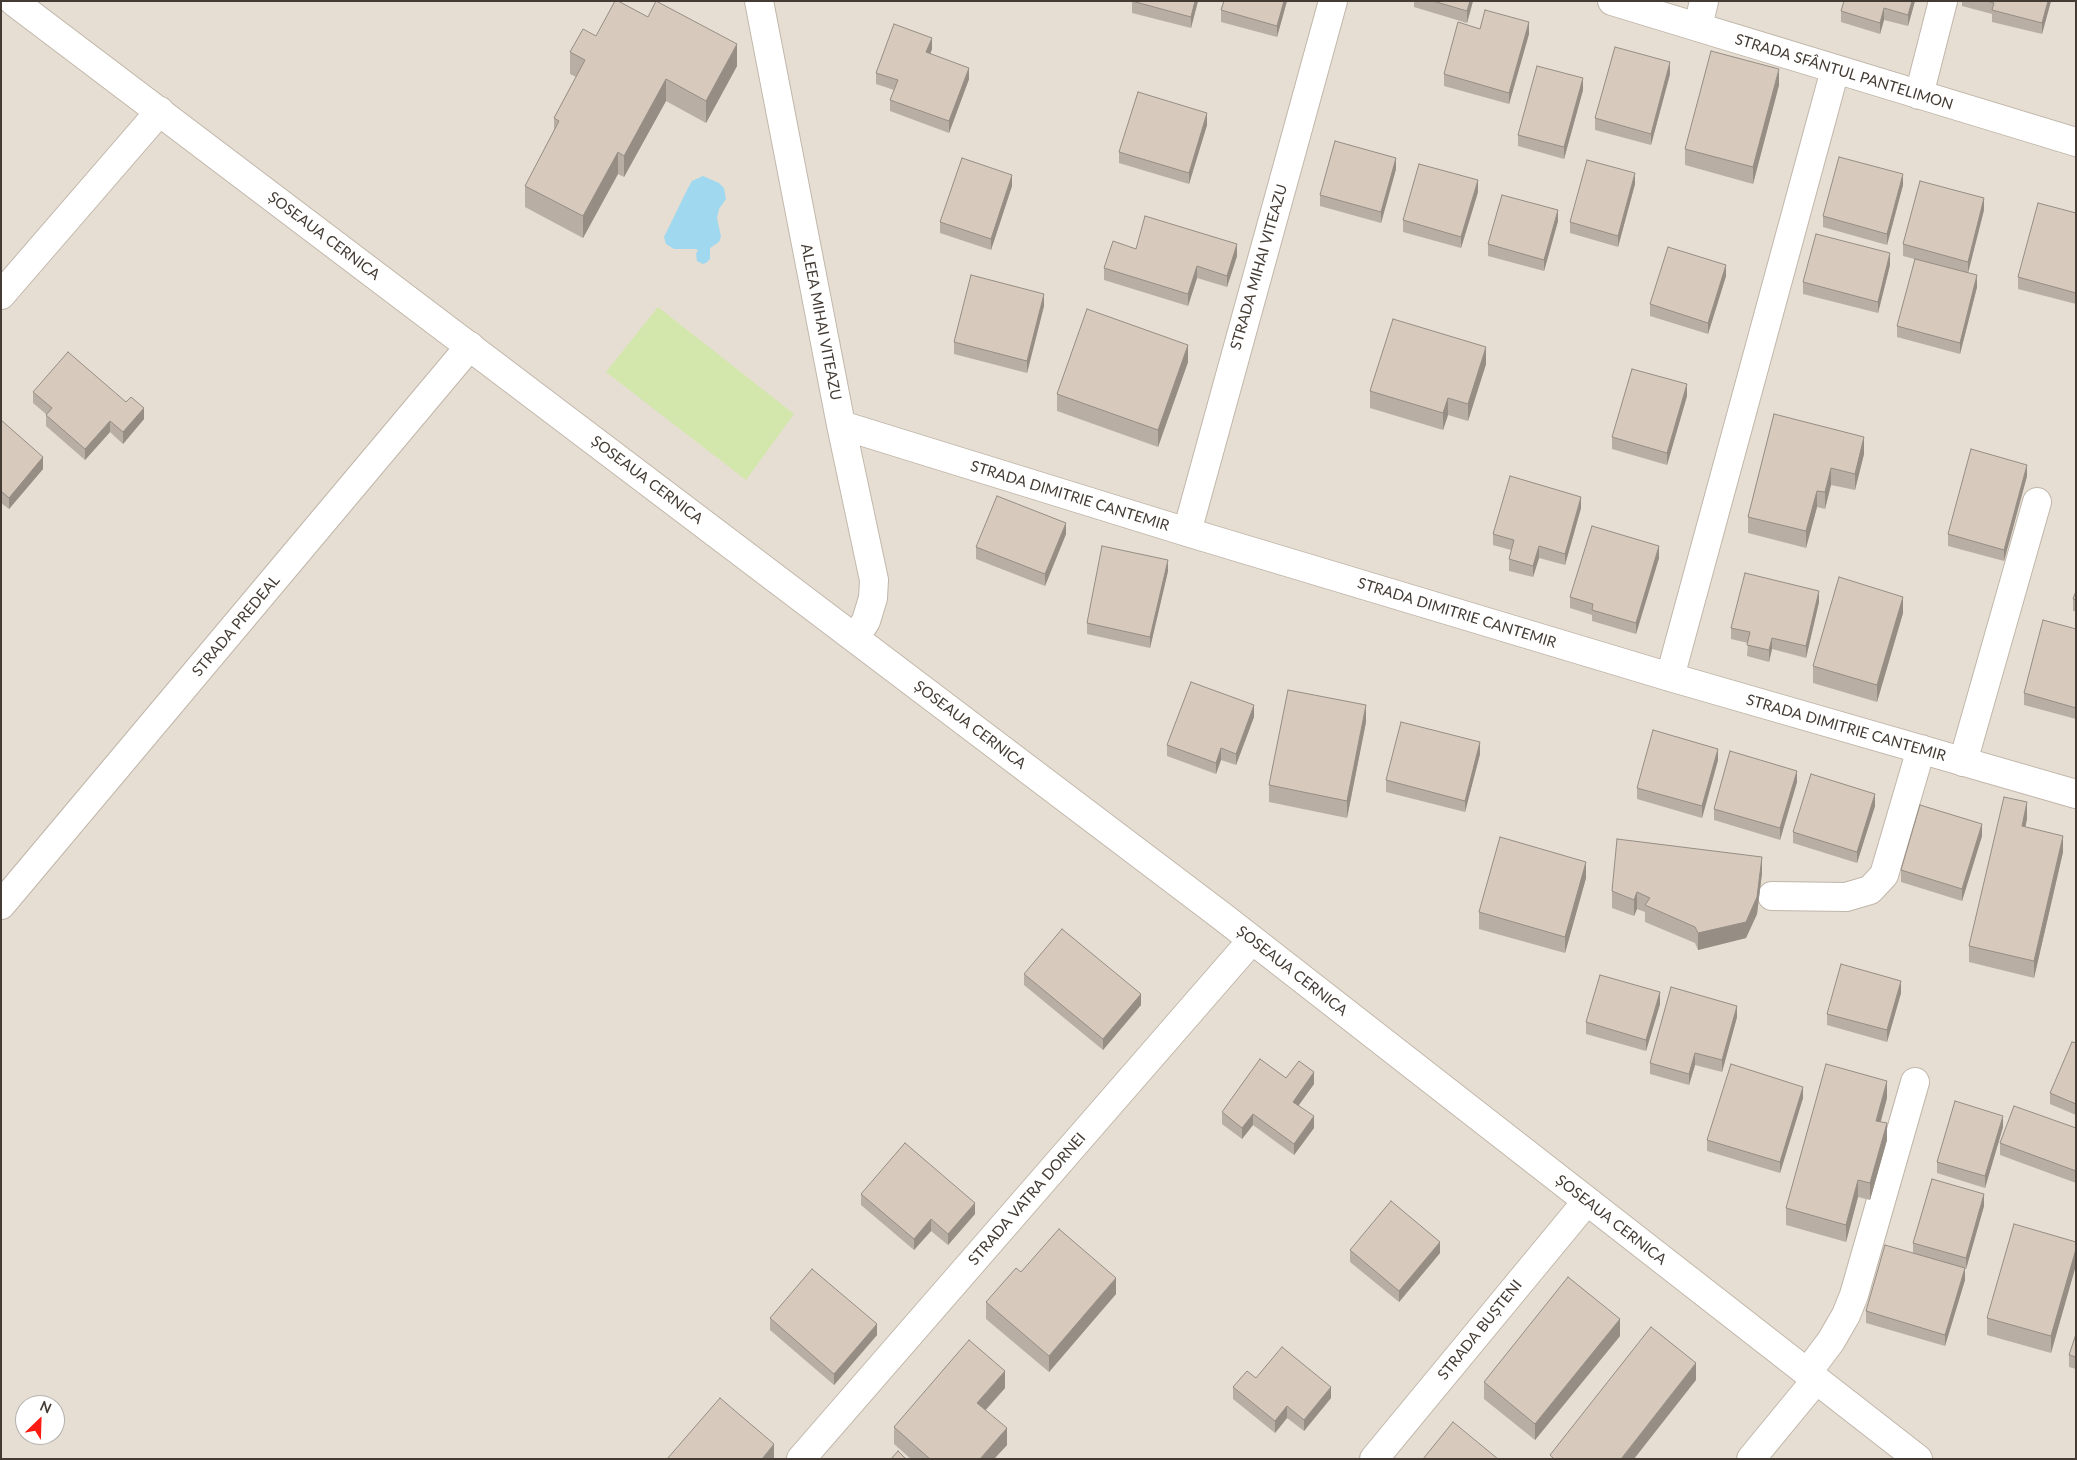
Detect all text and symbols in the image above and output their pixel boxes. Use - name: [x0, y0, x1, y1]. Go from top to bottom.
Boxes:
- street label: STRADA SFÂNTUL PANTELIMON: [1733, 30, 1955, 114]
- street label: STRADA MIHAI VITEAZU: [1227, 182, 1291, 352]
- street label: ȘOSEAUA CERNICA: [264, 188, 384, 284]
- street label: ALEEA MIHAI VITEAZU: [797, 242, 845, 402]
- street label: ȘOSEAUA CERNICA: [587, 432, 707, 528]
- street label: STRADA DIMITRIE CANTEMIR: [968, 457, 1172, 535]
- street label: STRADA PREDEAL: [188, 572, 284, 680]
- street label: STRADA DIMITRIE CANTEMIR: [1355, 574, 1559, 652]
- street label: ȘOSEAUA CERNICA: [910, 677, 1030, 773]
- street label: STRADA DIMITRIE CANTEMIR: [1744, 691, 1948, 765]
- street label: ȘOSEAUA CERNICA: [1233, 922, 1351, 1020]
- street label: STRADA VATRA DORNEI: [965, 1129, 1089, 1269]
- street label: ȘOSEAUA CERNICA: [1552, 1171, 1670, 1269]
- street label: STRADA BUȘTENI: [1434, 1276, 1526, 1384]
- north arrow: [15, 1395, 65, 1445]
- text: N: [38, 1397, 54, 1417]

